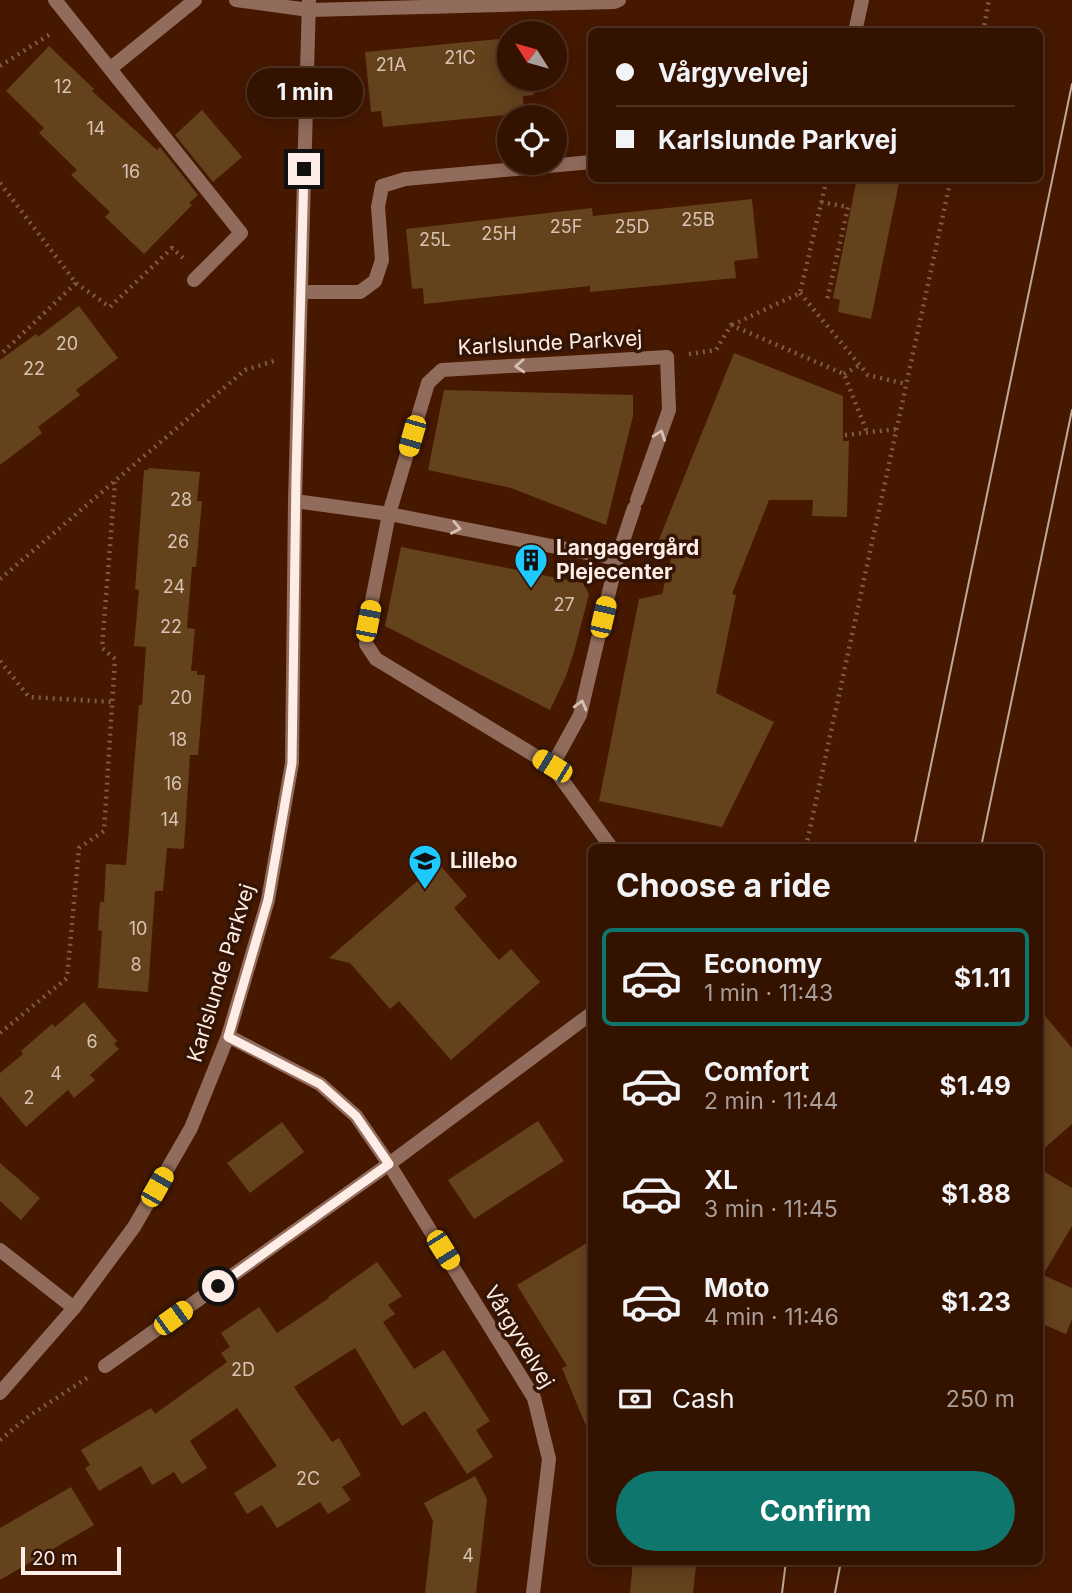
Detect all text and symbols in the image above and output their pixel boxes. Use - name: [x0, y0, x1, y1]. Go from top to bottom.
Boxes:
- north arrow: [497, 21, 567, 91]
- map controls: [497, 21, 567, 175]
- house number: 21C: [444, 47, 476, 68]
- house number: 21A: [376, 54, 406, 75]
- text: Vårgyvelvej: [658, 57, 809, 88]
- callout: 1 min: [246, 68, 362, 116]
- house number: 12: [54, 76, 72, 97]
- text: 1 min: [277, 78, 333, 106]
- button: locate: [497, 105, 567, 175]
- house number: 14: [87, 118, 105, 139]
- text: Karlslunde Parkvej: [658, 124, 897, 155]
- route end: [288, 153, 320, 185]
- house number: 16: [122, 161, 140, 182]
- house number: 25B: [681, 209, 715, 230]
- house number: 25F: [550, 216, 582, 237]
- house number: 25D: [615, 216, 649, 237]
- house number: 25H: [481, 223, 517, 244]
- house number: 25L: [419, 229, 451, 250]
- street label: Karlslunde Parkvej: [457, 325, 643, 360]
- house number: 20: [56, 333, 78, 354]
- house number: 22: [23, 358, 45, 379]
- one-way arrow: [515, 358, 526, 373]
- car: [397, 413, 428, 459]
- one-way arrow: [652, 430, 666, 442]
- house number: 28: [170, 489, 192, 510]
- one-way arrow: [450, 519, 462, 534]
- house number: 26: [167, 531, 189, 552]
- place label: Langagergård Plejecenter: [556, 535, 699, 584]
- building icon: Langagergård Plejecenter: [512, 541, 550, 590]
- house number: 24: [163, 576, 185, 597]
- house number: 27: [553, 594, 575, 615]
- car: [589, 594, 618, 640]
- car: [354, 598, 383, 644]
- house number: 22: [160, 616, 182, 637]
- house number: 20: [170, 687, 192, 708]
- one-way arrow: [573, 699, 588, 711]
- house number: 18: [169, 729, 187, 750]
- car: [529, 746, 576, 786]
- house number: 16: [164, 773, 182, 794]
- house number: 14: [161, 809, 179, 830]
- school or university icon: Lillebo: [406, 842, 444, 891]
- place label: Lillebo: [450, 848, 518, 873]
- text: Choose a ride: [616, 866, 831, 905]
- street label: Karlslunde Parkvej: [182, 881, 260, 1065]
- house number: 10: [129, 918, 147, 939]
- icon: car: [620, 946, 683, 1009]
- text: Economy: [704, 948, 822, 979]
- house number: 8: [130, 954, 142, 975]
- text: $1.11: [954, 962, 1011, 993]
- text: 1 min · 11:43: [704, 979, 833, 1007]
- house number: 6: [86, 1031, 98, 1052]
- icon: car: [620, 1054, 683, 1117]
- text: Comfort: [704, 1056, 809, 1087]
- house number: 4: [50, 1063, 62, 1084]
- text: $1.49: [940, 1070, 1011, 1101]
- house number: 2: [24, 1087, 34, 1108]
- text: 2 min · 11:44: [704, 1087, 838, 1115]
- icon: car: [620, 1162, 683, 1225]
- car: [138, 1164, 177, 1210]
- text: XL: [704, 1164, 738, 1195]
- text: $1.88: [941, 1178, 1011, 1209]
- text: 3 min · 11:45: [704, 1195, 838, 1223]
- car: [423, 1227, 464, 1273]
- route start: [202, 1270, 234, 1302]
- icon: car: [620, 1270, 683, 1333]
- text: Moto: [704, 1272, 769, 1303]
- street label: Vårgyvelvej: [479, 1281, 560, 1392]
- text: $1.23: [941, 1286, 1011, 1317]
- car: [150, 1297, 197, 1339]
- text: 4 min · 11:46: [704, 1303, 839, 1331]
- house number: 2D: [231, 1359, 255, 1380]
- icon: cash: [616, 1380, 654, 1418]
- text: Cash: [672, 1383, 735, 1414]
- text: 250 m: [946, 1385, 1015, 1413]
- house number: 2C: [296, 1468, 320, 1489]
- button: Confirm: [616, 1471, 1015, 1551]
- scale bar: [21, 1544, 121, 1576]
- house number: 4: [462, 1545, 474, 1566]
- text: 20 m: [32, 1547, 78, 1570]

